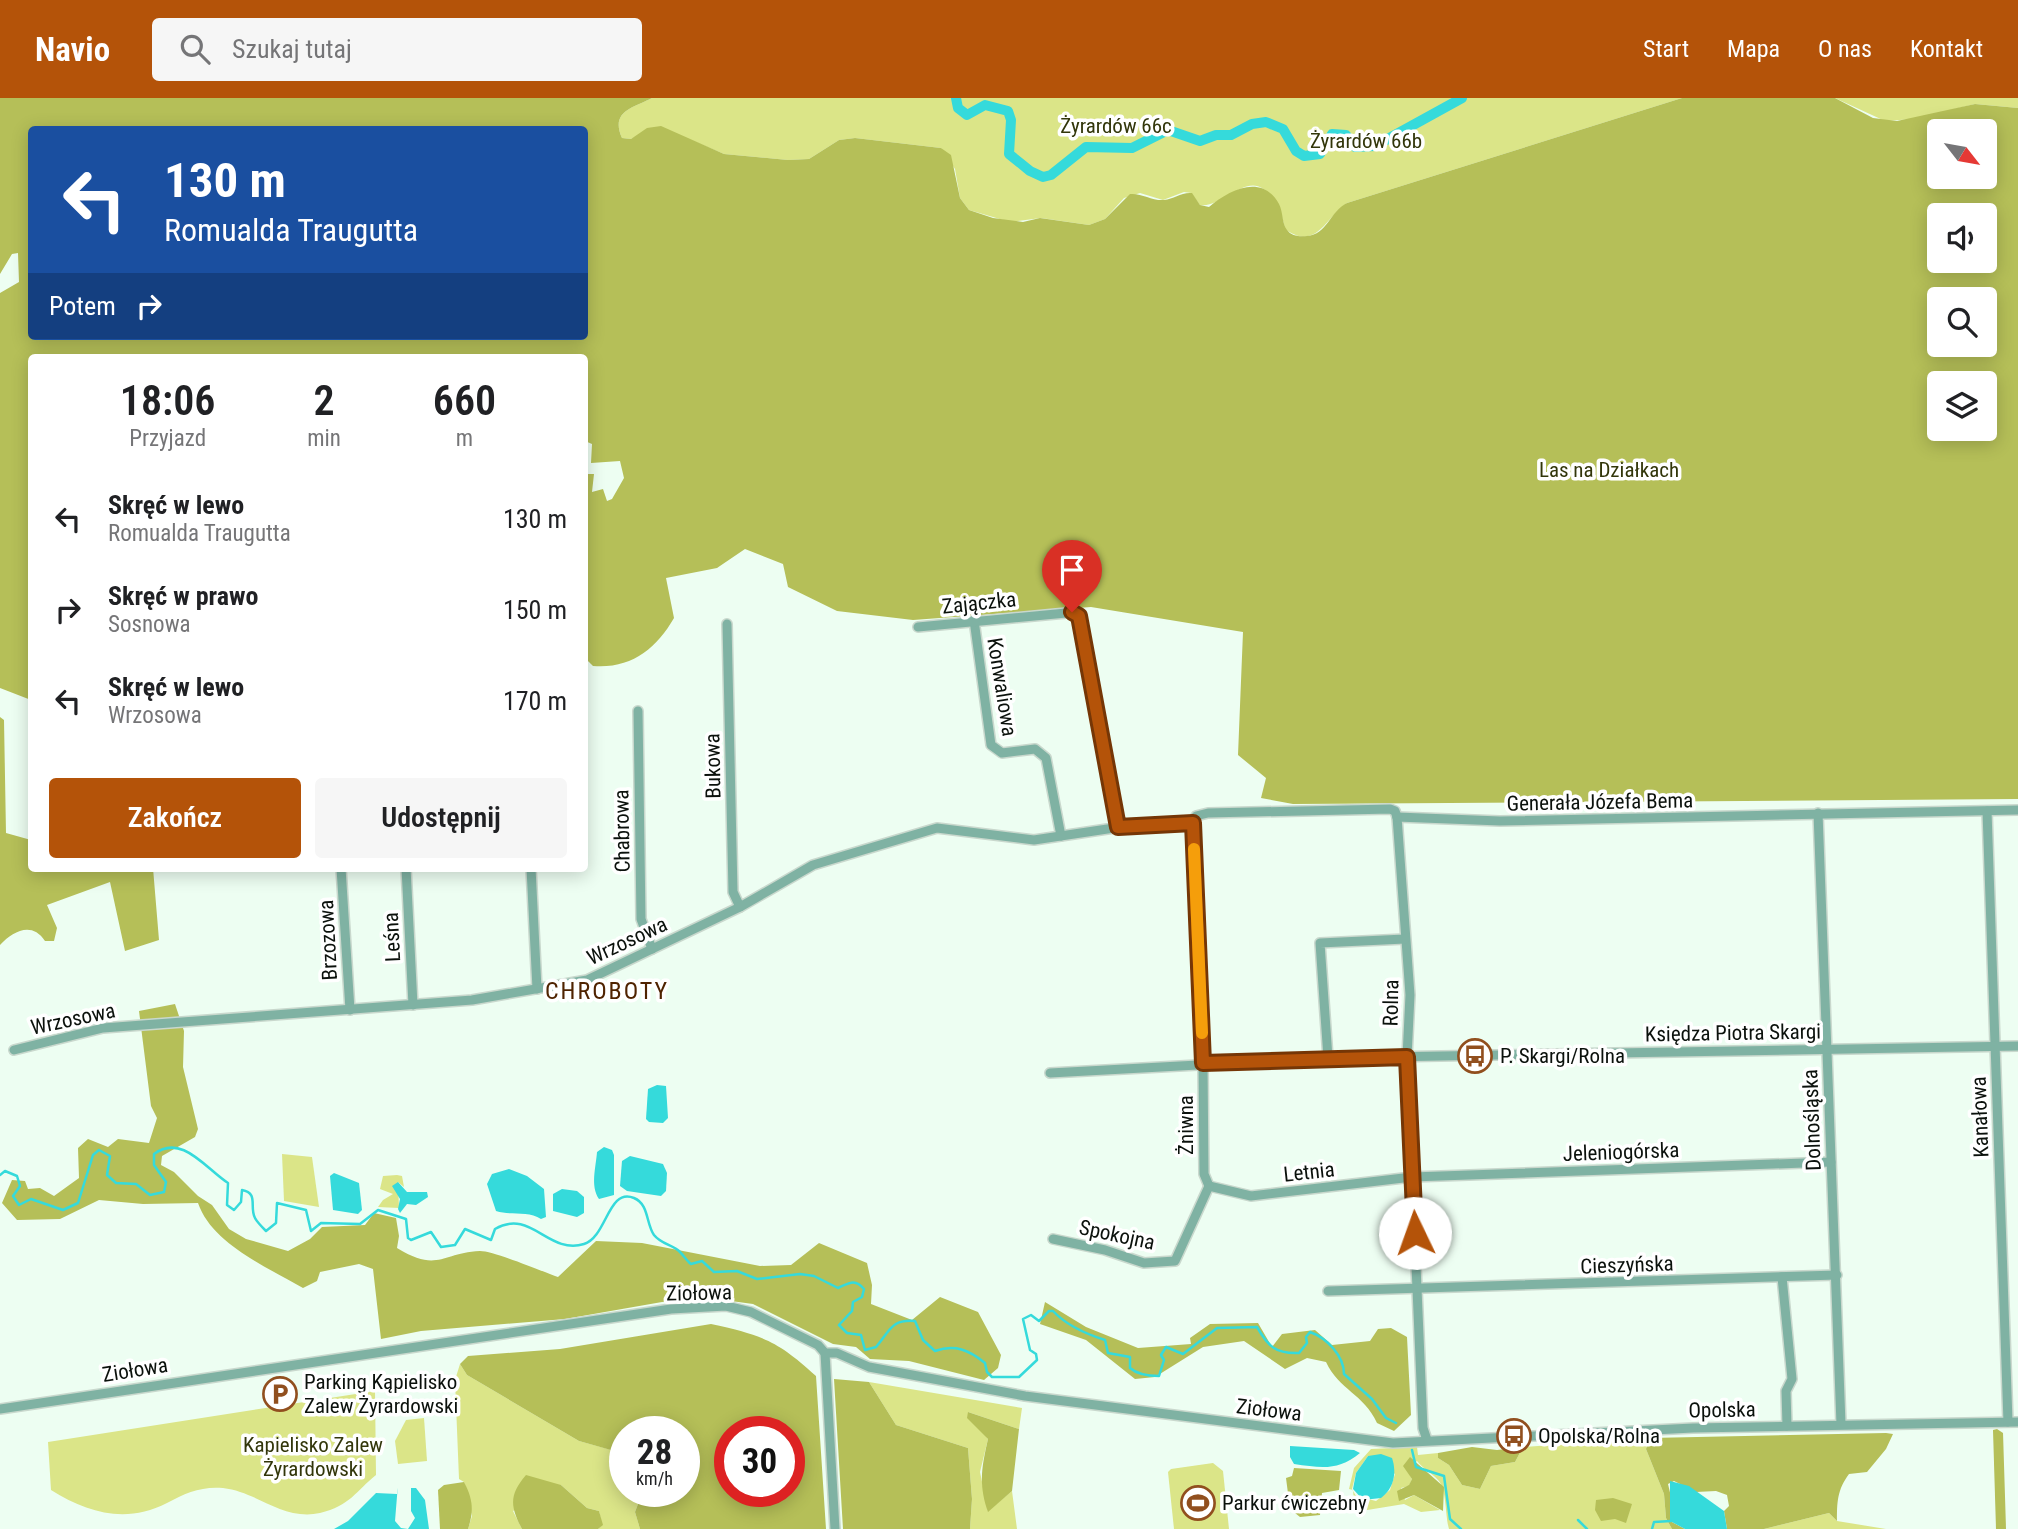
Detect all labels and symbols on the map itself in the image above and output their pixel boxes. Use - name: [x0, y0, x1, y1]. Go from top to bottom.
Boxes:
- park label: Żyrardów 66c: [1060, 114, 1172, 138]
- north arrow: [1927, 119, 1997, 189]
- park label: Żyrardów 66b: [1310, 129, 1422, 153]
- park label: Las na Działkach: [1539, 458, 1679, 482]
- pin: [1042, 540, 1102, 612]
- street label: Zajączka: [941, 587, 1017, 619]
- street label: Konwaliowa: [982, 636, 1022, 738]
- street label: Bukowa: [700, 733, 726, 799]
- street label: Generała Józefa Bema: [1507, 788, 1693, 816]
- street label: Chabrowa: [609, 789, 635, 873]
- street label: Brzozowa: [314, 899, 342, 981]
- street label: Leśna: [379, 912, 405, 962]
- street label: Wrzosowa: [583, 912, 671, 970]
- district label: CHROBOTY: [545, 977, 669, 1005]
- street label: Rolna: [1379, 979, 1403, 1027]
- street label: Wrzosowa: [29, 998, 117, 1040]
- street label: Księdza Piotra Skargi: [1645, 1019, 1821, 1047]
- bus stop icon: P. Skargi/Rolna: [1456, 1037, 1494, 1075]
- place label: P. Skargi/Rolna: [1500, 1044, 1625, 1068]
- street label: Dolnośląska: [1798, 1069, 1826, 1171]
- street label: Kanałowa: [1967, 1076, 1993, 1158]
- street label: Żniwna: [1174, 1095, 1198, 1155]
- street label: Jeleniogórska: [1562, 1138, 1680, 1166]
- street label: Letnia: [1282, 1157, 1336, 1187]
- position arrow: [1378, 1196, 1452, 1270]
- street label: Spokojna: [1077, 1215, 1157, 1255]
- street label: Cieszyńska: [1580, 1251, 1674, 1279]
- street label: Ziołowa: [666, 1280, 732, 1306]
- street label: Ziołowa: [101, 1353, 169, 1387]
- place label: Parking Kąpielisko Zalew Żyrardowski: [304, 1370, 458, 1418]
- parking icon: Parking Kąpielisko Zalew Żyrardowski: [261, 1375, 299, 1413]
- street label: Ziołowa: [1235, 1394, 1303, 1426]
- street label: Opolska: [1688, 1397, 1756, 1423]
- speed limit sign: 30: [714, 1416, 805, 1507]
- bus stop icon: Opolska/Rolna: [1495, 1417, 1533, 1455]
- place label: Opolska/Rolna: [1538, 1424, 1660, 1448]
- park label: Kapielisko Zalew Żyrardowski: [243, 1433, 383, 1481]
- sports icon: Parkur ćwiczebny: [1179, 1484, 1217, 1522]
- place label: Parkur ćwiczebny: [1222, 1491, 1367, 1515]

